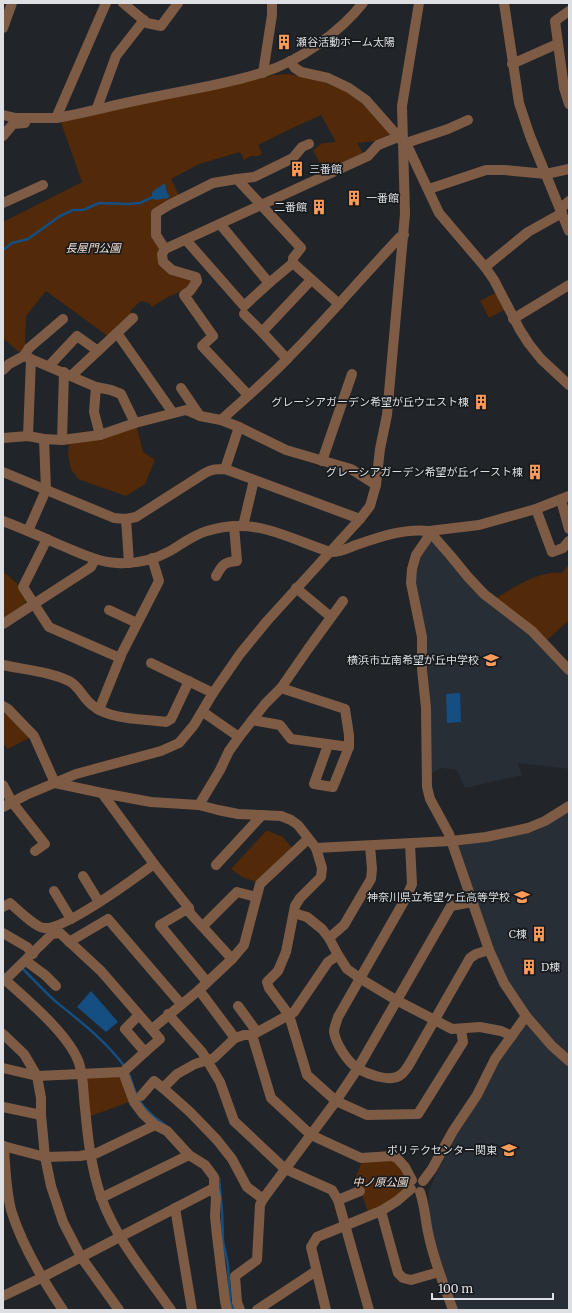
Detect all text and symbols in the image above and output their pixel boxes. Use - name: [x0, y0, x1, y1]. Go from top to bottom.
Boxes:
- building icon: 瀬谷活動ホーム太陽: [275, 33, 293, 51]
- place label: 瀬谷活動ホーム太陽: [296, 35, 395, 49]
- building icon: 三番館: [288, 160, 306, 178]
- place label: 三番館: [309, 162, 342, 176]
- building icon: 一番館: [345, 189, 363, 207]
- place label: 一番館: [366, 191, 399, 205]
- building icon: 二番館: [310, 198, 328, 216]
- place label: 二番館: [274, 200, 307, 214]
- park label: 長屋門公園: [66, 241, 122, 255]
- building icon: グレーシアガーデン希望が丘ウエスト棟: [472, 393, 490, 411]
- place label: グレーシアガーデン希望が丘ウエスト棟: [271, 395, 469, 409]
- building icon: グレーシアガーデン希望が丘イースト棟: [526, 463, 544, 481]
- place label: グレーシアガーデン希望が丘イースト棟: [326, 465, 523, 479]
- school or university icon: 横浜市立南希望が丘中学校: [482, 651, 500, 669]
- place label: 横浜市立南希望が丘中学校: [347, 653, 479, 667]
- school or university icon: 神奈川県立希望ケ丘高等学校: [513, 888, 531, 906]
- place label: 神奈川県立希望ケ丘高等学校: [367, 890, 510, 904]
- building icon: C棟: [530, 925, 548, 943]
- place label: C棟: [509, 927, 527, 941]
- building icon: D棟: [520, 958, 538, 976]
- place label: D棟: [541, 960, 560, 974]
- school or university icon: ポリテクセンター関東: [500, 1141, 518, 1159]
- place label: ポリテクセンター関東: [387, 1143, 497, 1157]
- park label: 中ノ原公園: [353, 1175, 409, 1189]
- scale bar: [432, 1275, 553, 1301]
- text: 100 m: [438, 1281, 473, 1296]

